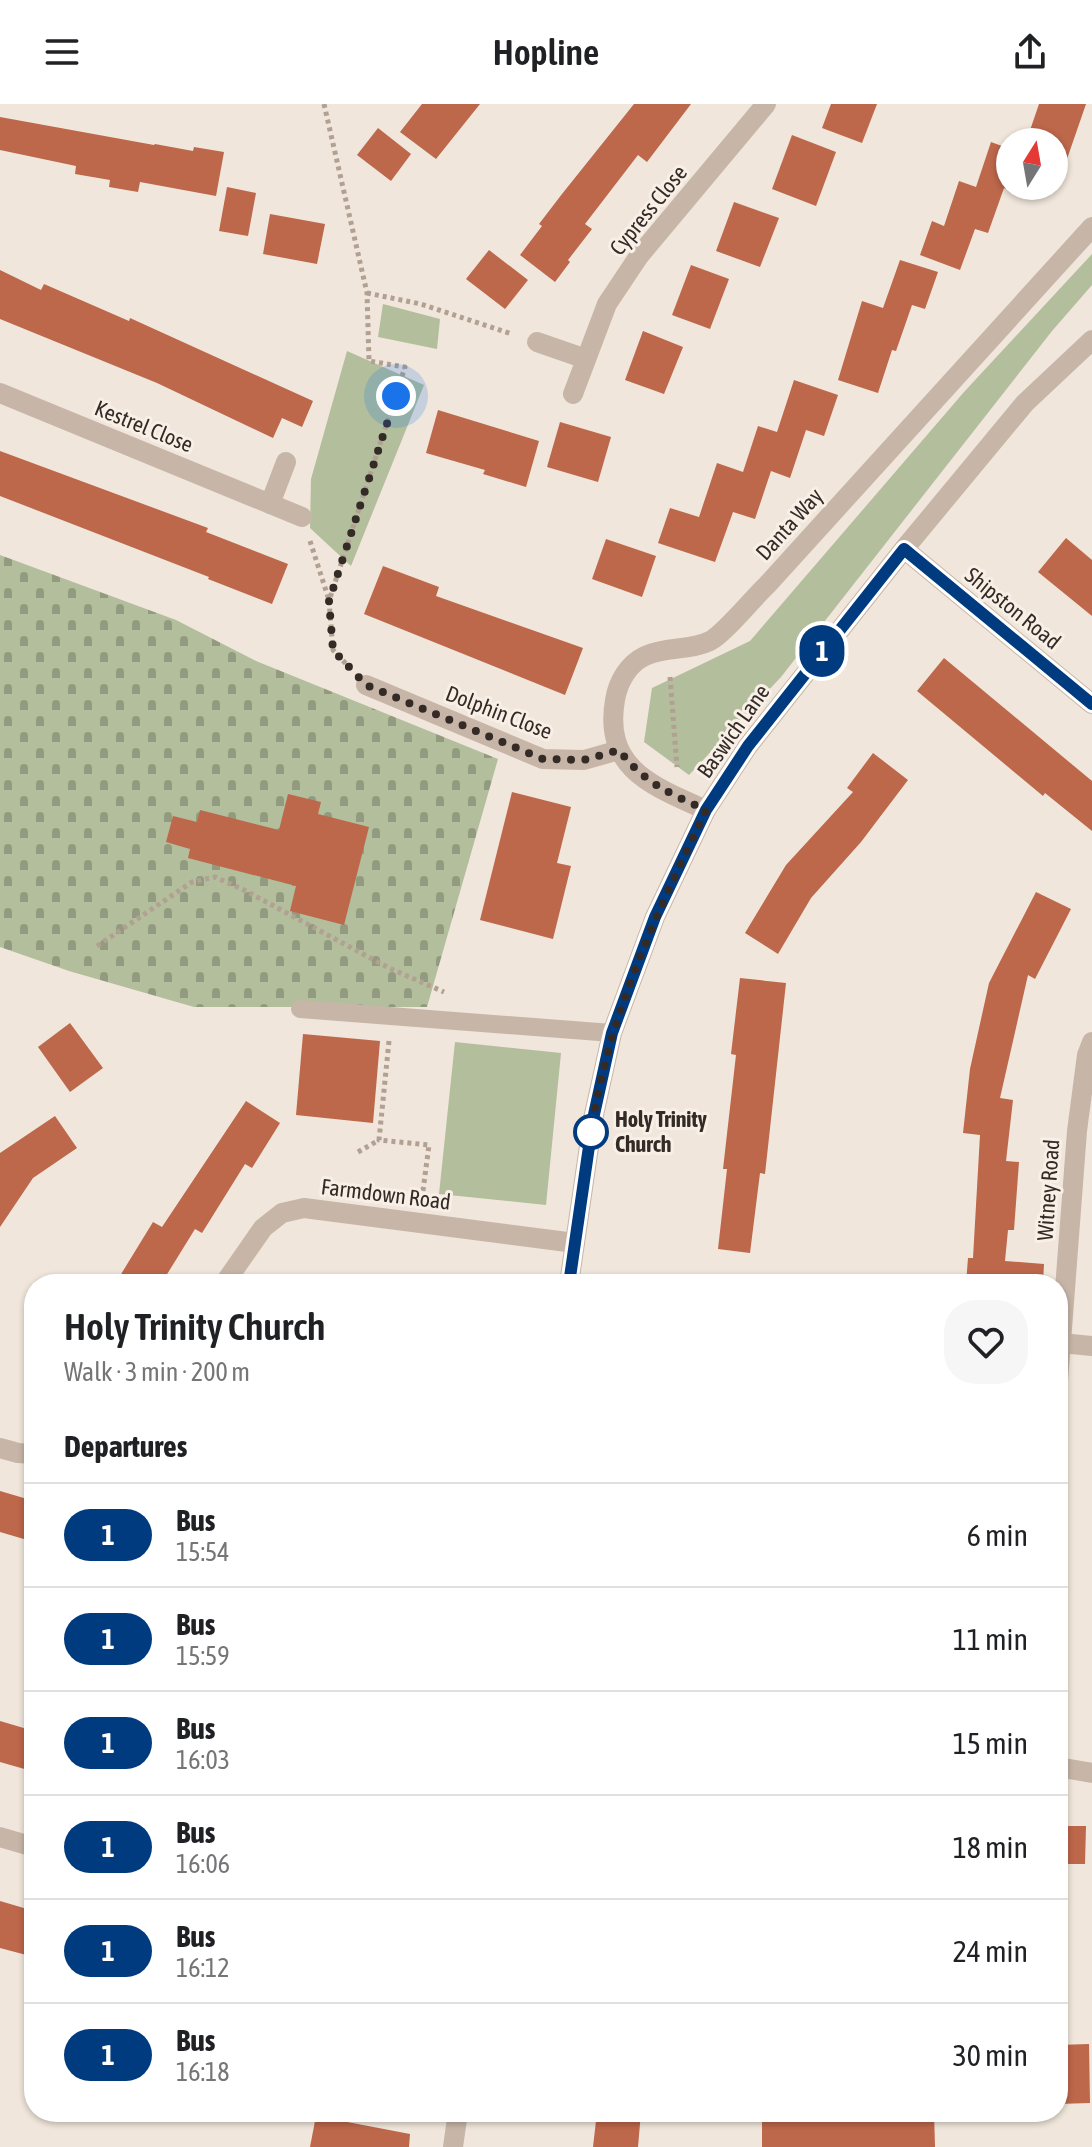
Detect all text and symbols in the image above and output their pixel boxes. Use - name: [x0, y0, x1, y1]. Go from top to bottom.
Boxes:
- icon: menu: [40, 30, 84, 74]
- icon: share: [1008, 30, 1052, 74]
- text: Hopline: [493, 31, 599, 73]
- north arrow: [996, 128, 1068, 200]
- map controls: [996, 128, 1068, 200]
- street label: Cypress Close: [604, 160, 692, 260]
- your location: [376, 376, 416, 416]
- street label: Kestrel Close: [91, 395, 197, 457]
- street label: Danta Way: [750, 483, 828, 565]
- street label: Shipston Road: [960, 562, 1066, 654]
- line badge: 1: [796, 625, 848, 677]
- text: 1: [815, 635, 829, 667]
- street label: Baswich Lane: [691, 679, 775, 783]
- street label: Dolphin Close: [442, 680, 556, 744]
- place label: Holy Trinity Church: [615, 1106, 707, 1157]
- marker: Holy Trinity Church: [574, 1115, 608, 1149]
- street label: Witney Road: [1031, 1138, 1065, 1242]
- street label: Farmdown Road: [320, 1173, 452, 1215]
- button: heart: [944, 1300, 1028, 1384]
- text: Holy Trinity Church: [64, 1305, 325, 1348]
- text: Walk · 3 min · 200 m: [64, 1357, 250, 1387]
- text: Departures: [64, 1429, 187, 1463]
- text: Bus: [176, 1503, 215, 1537]
- text: 6 min: [967, 1518, 1028, 1552]
- text: 1: [101, 1519, 115, 1551]
- text: 15:54: [176, 1537, 230, 1567]
- text: Bus: [176, 1607, 215, 1641]
- text: 11 min: [953, 1622, 1028, 1656]
- text: 1: [101, 1623, 115, 1655]
- text: 15:59: [176, 1641, 230, 1671]
- text: Bus: [176, 1711, 215, 1745]
- text: 15 min: [953, 1726, 1028, 1760]
- text: 1: [101, 1727, 115, 1759]
- text: 16:03: [176, 1745, 230, 1775]
- text: Bus: [176, 1815, 215, 1849]
- text: 18 min: [953, 1830, 1028, 1864]
- text: 1: [101, 1831, 115, 1863]
- text: 16:06: [176, 1849, 230, 1879]
- text: Bus: [176, 1919, 215, 1953]
- text: 24 min: [953, 1934, 1028, 1968]
- text: 1: [101, 1935, 115, 1967]
- text: 16:12: [176, 1953, 230, 1983]
- text: Bus: [176, 2023, 215, 2057]
- text: 30 min: [953, 2038, 1028, 2072]
- text: 1: [101, 2039, 115, 2071]
- text: 16:18: [176, 2057, 230, 2087]

